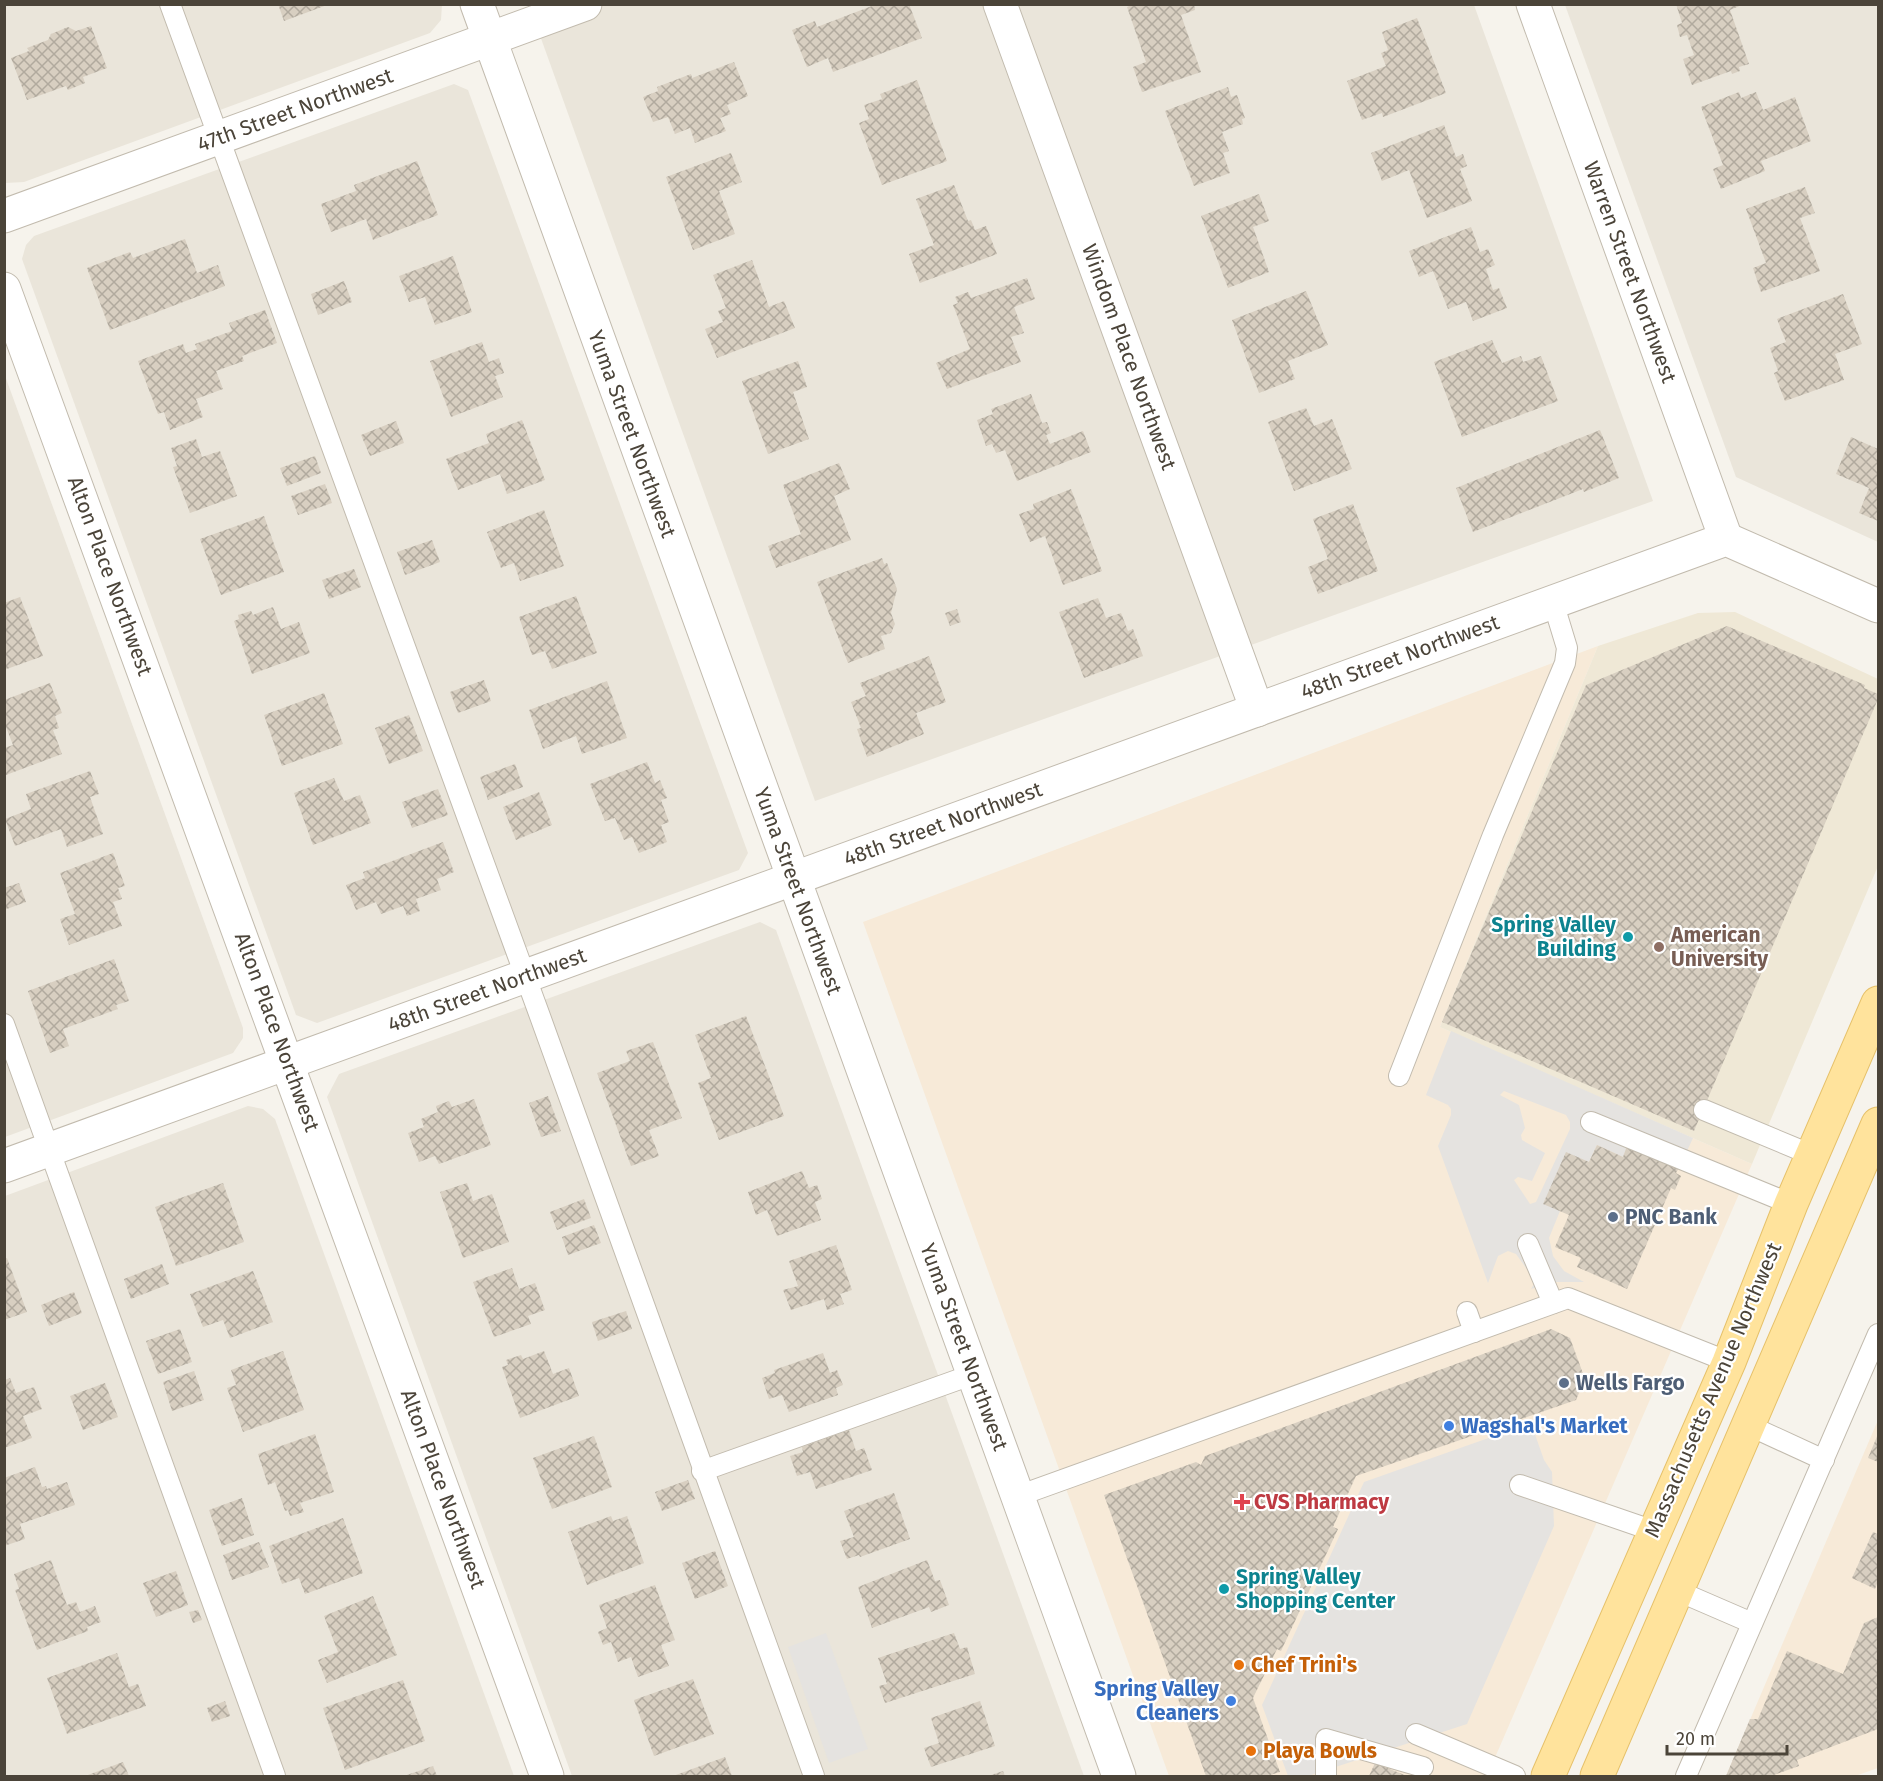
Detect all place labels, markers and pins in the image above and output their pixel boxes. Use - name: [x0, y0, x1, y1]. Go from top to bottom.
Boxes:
- place label: Spring Valley Building: [1491, 912, 1616, 962]
- place label: American University: [1670, 922, 1768, 972]
- marker: Spring Valley Building: [1621, 930, 1635, 944]
- marker: American University: [1652, 940, 1666, 954]
- place label: PNC Bank: [1625, 1204, 1717, 1230]
- marker: PNC Bank: [1606, 1210, 1620, 1224]
- place label: Wells Fargo: [1576, 1370, 1685, 1396]
- marker: Wells Fargo: [1557, 1376, 1571, 1390]
- place label: Wagshal's Market: [1461, 1413, 1629, 1439]
- marker: Wagshal's Market: [1442, 1419, 1456, 1433]
- place label: CVS Pharmacy: [1254, 1489, 1389, 1515]
- marker: CVS Pharmacy: [1235, 1495, 1249, 1509]
- place label: Spring Valley Shopping Center: [1236, 1564, 1396, 1614]
- marker: Spring Valley Shopping Center: [1217, 1582, 1231, 1596]
- place label: Chef Trini's: [1251, 1652, 1357, 1678]
- marker: Chef Trini's: [1232, 1658, 1246, 1672]
- place label: Spring Valley Cleaners: [1094, 1676, 1219, 1726]
- marker: Spring Valley Cleaners: [1224, 1694, 1238, 1708]
- place label: Playa Bowls: [1263, 1738, 1377, 1764]
- marker: Playa Bowls: [1244, 1744, 1258, 1758]

